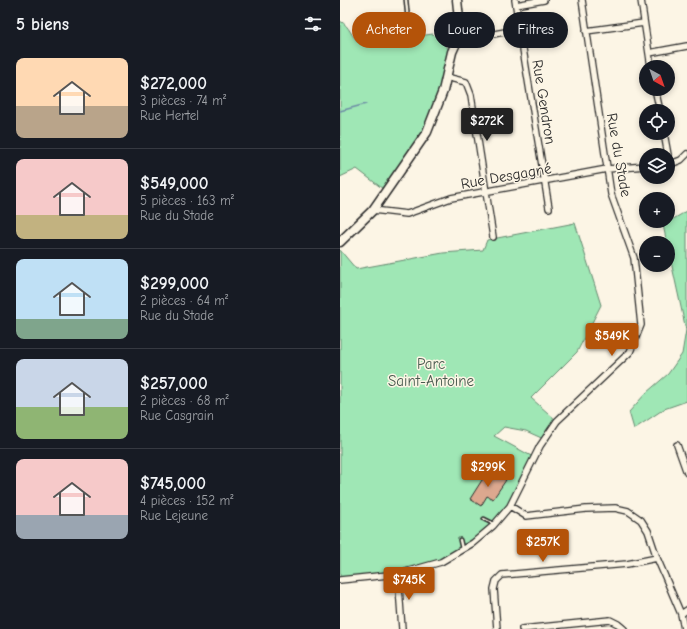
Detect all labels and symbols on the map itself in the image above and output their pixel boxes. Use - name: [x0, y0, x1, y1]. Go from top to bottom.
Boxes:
- street label: Rue Gendron: [528, 58, 560, 146]
- north arrow: [639, 60, 675, 96]
- pin: $272K: [459, 108, 515, 142]
- street label: Rue du Stade: [603, 112, 635, 199]
- street label: Rue Desgagné: [459, 159, 553, 193]
- pin: $549K: [584, 323, 640, 357]
- park label: Parc Saint-Antoine: [388, 355, 475, 390]
- pin: $299K: [460, 454, 516, 488]
- pin: $257K: [515, 529, 571, 563]
- pin: $745K: [381, 567, 437, 601]

